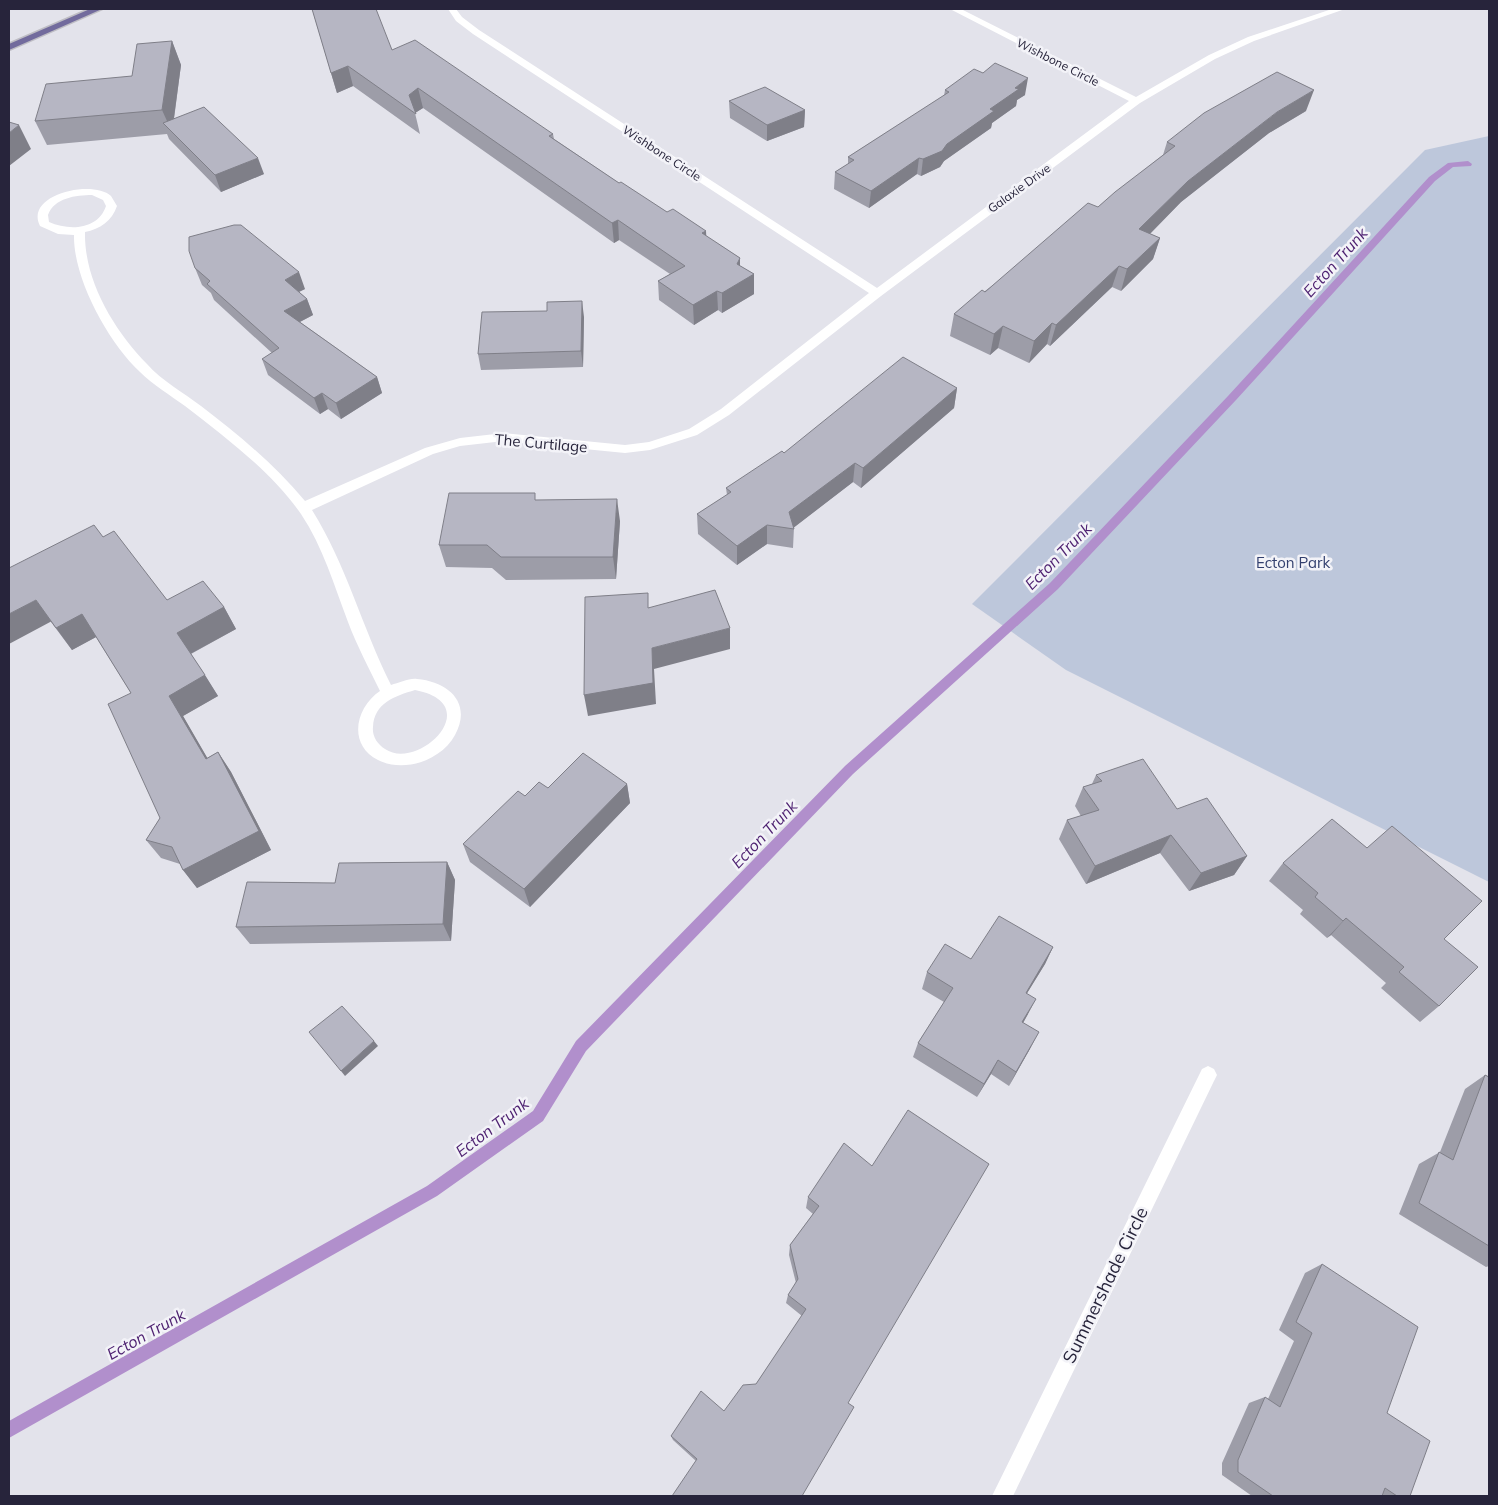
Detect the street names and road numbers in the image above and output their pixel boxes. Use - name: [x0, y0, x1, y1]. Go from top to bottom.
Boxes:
- street label: Wishbone Circle: [1014, 35, 1102, 89]
- street label: Wishbone Circle: [620, 122, 704, 184]
- street label: Galaxie Drive: [985, 160, 1053, 216]
- street label: The Curtilage: [494, 429, 588, 457]
- street label: Summershade Circle: [1057, 1203, 1153, 1367]

